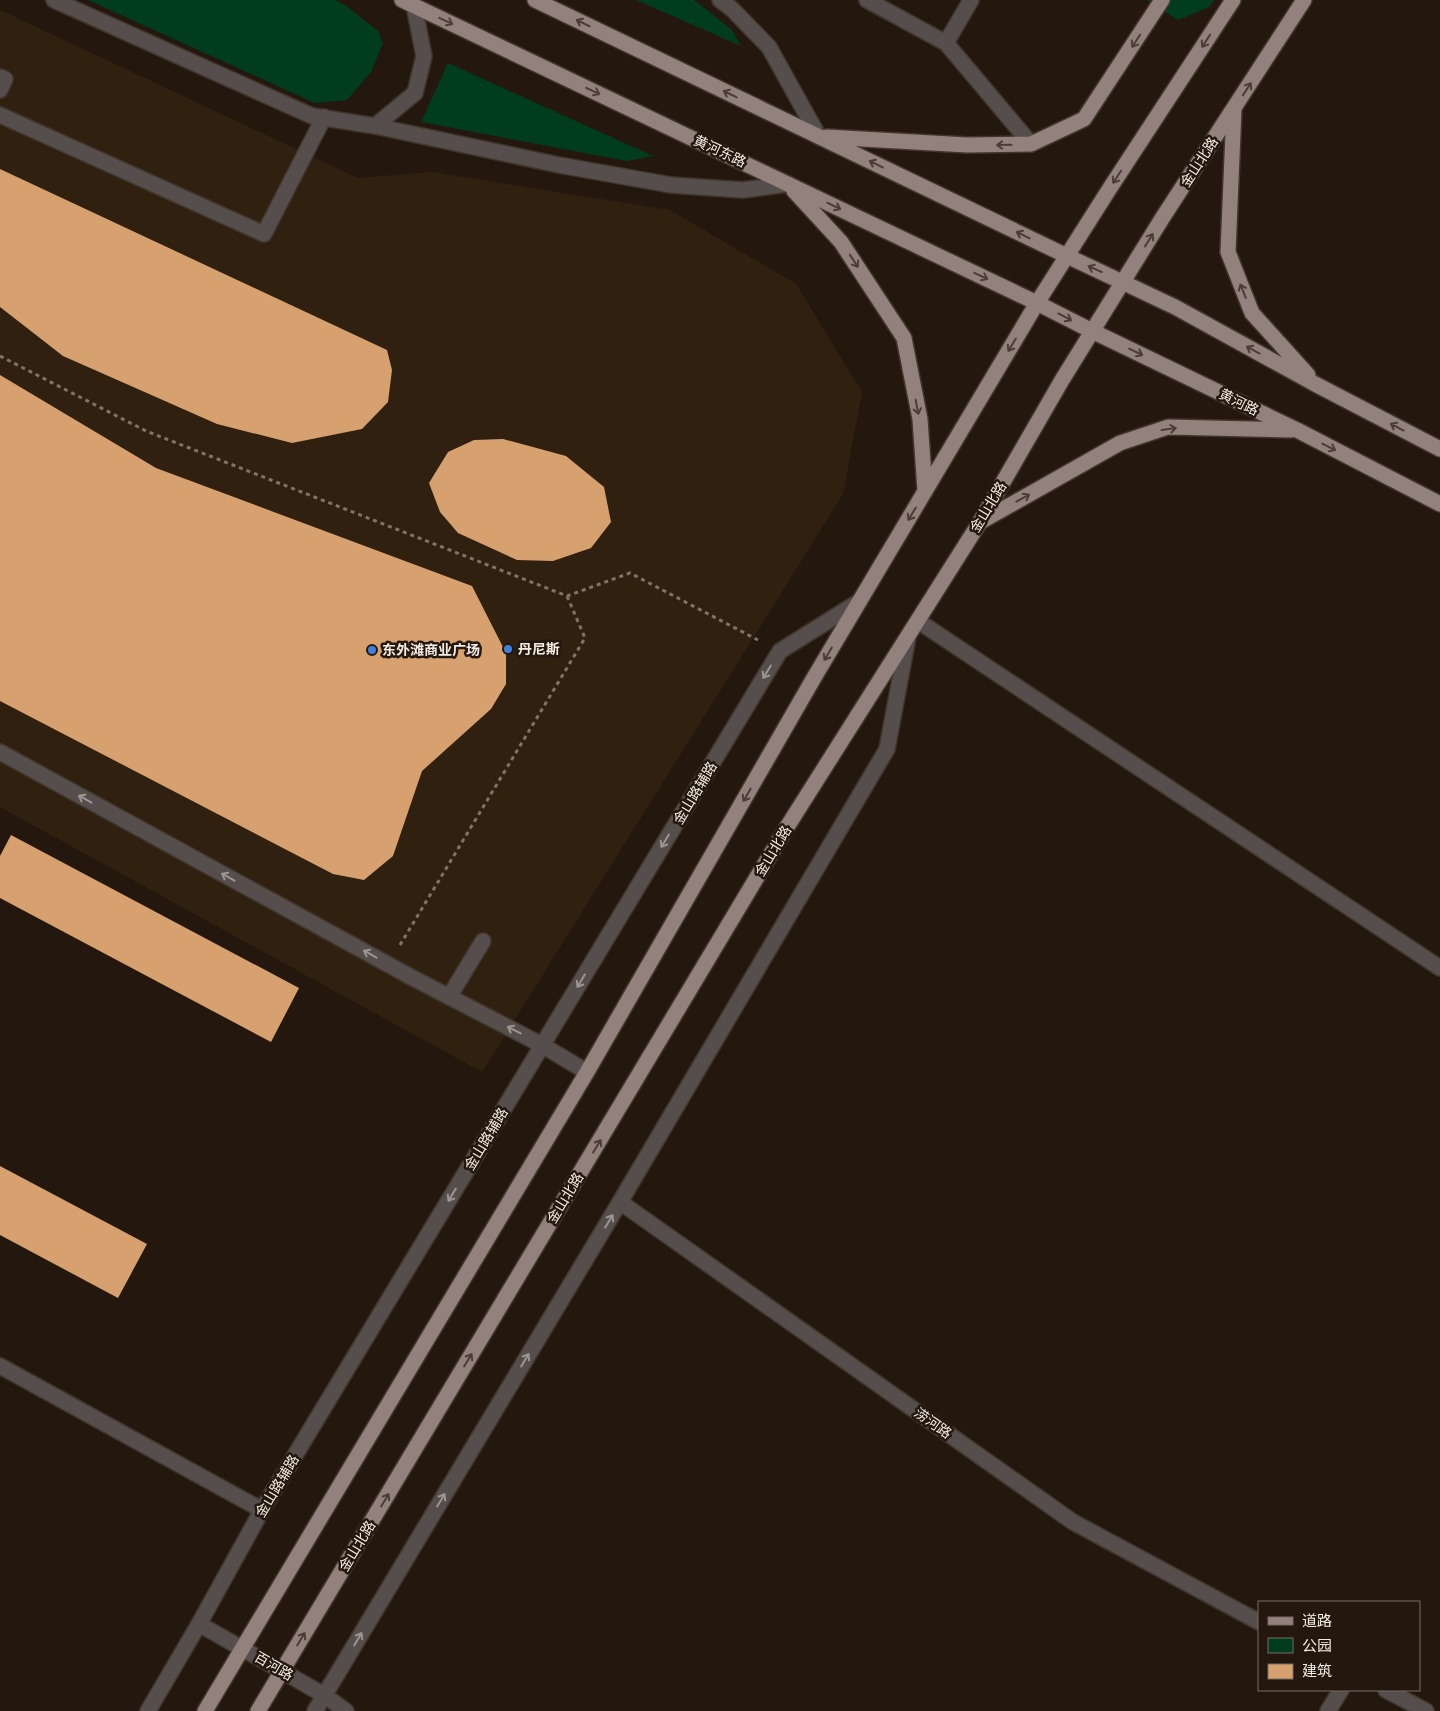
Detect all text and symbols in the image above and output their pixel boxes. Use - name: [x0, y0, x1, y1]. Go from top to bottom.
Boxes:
- one-way arrow: [438, 17, 453, 26]
- one-way arrow: [576, 18, 591, 28]
- one-way arrow: [1130, 33, 1140, 47]
- one-way arrow: [1201, 33, 1211, 47]
- one-way arrow: [1242, 82, 1252, 96]
- one-way arrow: [585, 87, 600, 96]
- one-way arrow: [723, 88, 738, 98]
- street label: 黄河东路: [691, 132, 749, 170]
- street label: 金山北路: [1177, 134, 1221, 190]
- one-way arrow: [996, 140, 1012, 150]
- one-way arrow: [869, 159, 884, 168]
- one-way arrow: [1112, 169, 1122, 183]
- one-way arrow: [826, 202, 841, 211]
- one-way arrow: [1016, 230, 1031, 239]
- one-way arrow: [1143, 233, 1154, 247]
- one-way arrow: [848, 254, 859, 268]
- one-way arrow: [1088, 263, 1103, 273]
- one-way arrow: [973, 272, 988, 281]
- one-way arrow: [1238, 284, 1248, 299]
- one-way arrow: [1057, 312, 1072, 322]
- one-way arrow: [1007, 337, 1017, 351]
- one-way arrow: [1246, 345, 1261, 355]
- one-way arrow: [1128, 348, 1143, 358]
- street label: 黄河路: [1217, 386, 1261, 418]
- one-way arrow: [913, 399, 923, 415]
- one-way arrow: [1390, 422, 1405, 431]
- one-way arrow: [1160, 423, 1176, 433]
- one-way arrow: [1321, 443, 1336, 452]
- street label: 金山北路: [967, 479, 1009, 535]
- one-way arrow: [1015, 492, 1029, 502]
- one-way arrow: [906, 507, 916, 521]
- place label: 丹尼斯: [518, 641, 560, 657]
- place label: 东外滩商业广场: [382, 642, 480, 658]
- marker: 丹尼斯: [502, 643, 514, 655]
- marker: 东外滩商业广场: [366, 644, 378, 656]
- one-way arrow: [823, 647, 833, 661]
- one-way arrow: [762, 665, 772, 679]
- street label: 金山路辅路: [670, 759, 720, 827]
- one-way arrow: [742, 787, 752, 802]
- one-way arrow: [78, 794, 93, 803]
- street label: 金山北路: [752, 823, 794, 879]
- one-way arrow: [660, 834, 670, 848]
- one-way arrow: [221, 871, 235, 881]
- one-way arrow: [364, 949, 378, 959]
- one-way arrow: [576, 973, 586, 987]
- one-way arrow: [507, 1025, 522, 1034]
- street label: 金山路辅路: [461, 1105, 511, 1173]
- one-way arrow: [592, 1139, 602, 1153]
- street label: 金山北路: [544, 1170, 586, 1226]
- one-way arrow: [447, 1187, 457, 1201]
- one-way arrow: [604, 1215, 614, 1229]
- one-way arrow: [464, 1354, 474, 1368]
- one-way arrow: [520, 1354, 530, 1368]
- street label: 涝河路: [911, 1404, 955, 1442]
- street label: 金山路辅路: [252, 1452, 302, 1520]
- one-way arrow: [380, 1493, 390, 1507]
- one-way arrow: [437, 1493, 447, 1507]
- street label: 金山北路: [336, 1518, 378, 1574]
- legend: [1258, 1601, 1420, 1691]
- text: 道路: [1302, 1612, 1332, 1629]
- one-way arrow: [297, 1633, 307, 1647]
- one-way arrow: [353, 1633, 363, 1647]
- text: 公园: [1302, 1637, 1332, 1654]
- street label: 百河路: [252, 1649, 296, 1683]
- text: 建筑: [1302, 1662, 1332, 1679]

